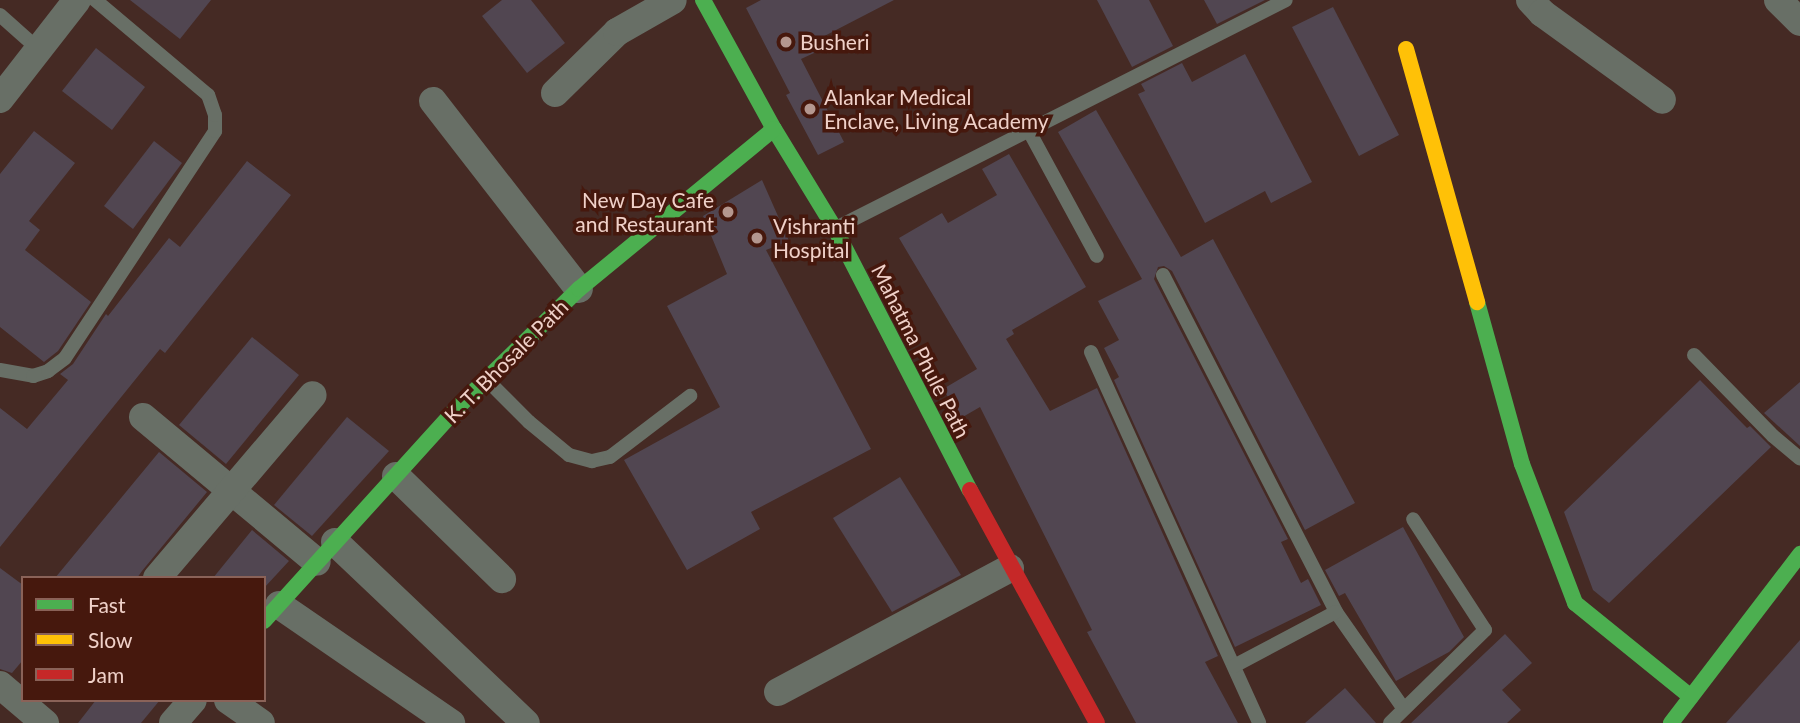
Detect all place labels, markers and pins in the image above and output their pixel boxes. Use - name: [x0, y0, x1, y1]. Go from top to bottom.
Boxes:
- place label: Busheri: [800, 29, 870, 55]
- marker: Busheri: [778, 34, 794, 50]
- place label: Alankar Medical Enclave, Living Academy: [824, 84, 1049, 134]
- marker: Alankar Medical Enclave, Living Academy: [802, 101, 818, 117]
- place label: New Day Cafe and Restaurant: [575, 187, 714, 237]
- marker: New Day Cafe and Restaurant: [720, 204, 736, 220]
- place label: Vishranti Hospital: [773, 213, 855, 263]
- marker: Vishranti Hospital: [747, 228, 767, 248]

